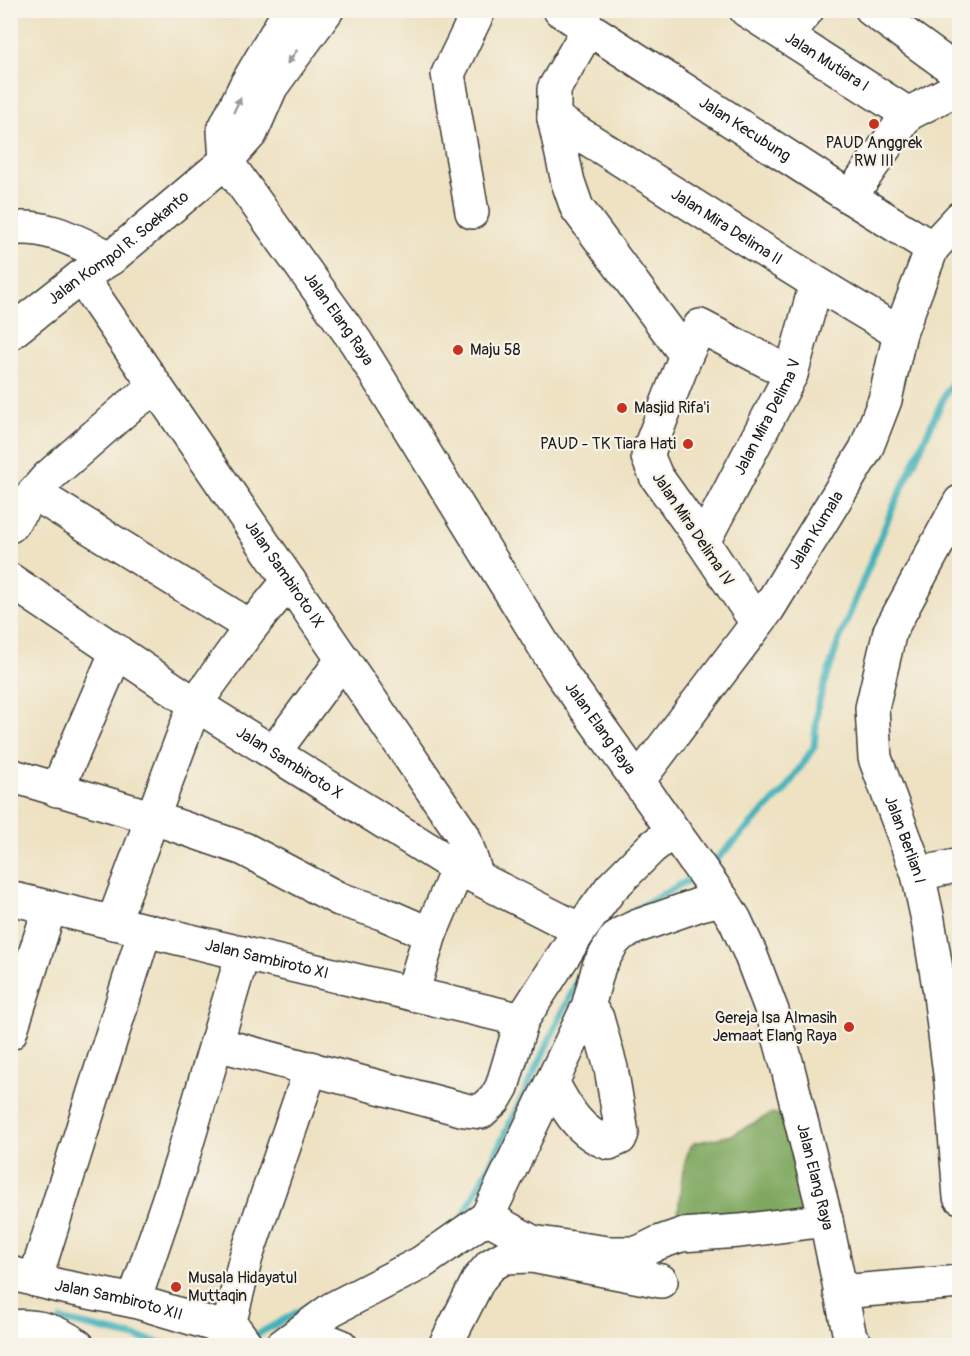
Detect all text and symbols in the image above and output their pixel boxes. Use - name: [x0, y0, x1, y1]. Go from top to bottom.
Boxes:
- street label: Jalan Mutiara I: [781, 28, 873, 96]
- one-way arrow: [286, 49, 298, 65]
- street label: Jalan Kecubung: [695, 92, 795, 166]
- one-way arrow: [232, 97, 241, 114]
- marker: PAUD Anggrek RW III: [867, 117, 881, 131]
- place label: PAUD Anggrek RW III: [825, 133, 923, 171]
- street label: Jalan Mira Delima II: [667, 184, 786, 269]
- street label: Jalan Kompol R. Soekanto: [44, 186, 193, 309]
- street label: Jalan Elang Raya: [299, 268, 378, 369]
- place label: Maju 58: [470, 340, 521, 360]
- marker: Maju 58: [451, 343, 465, 357]
- street label: Jalan Mira Delima V: [730, 356, 805, 479]
- place label: Masjid Rifa'i: [634, 398, 710, 418]
- marker: Masjid Rifa'i: [615, 401, 629, 415]
- place label: PAUD - TK Tiara Hati: [540, 434, 676, 454]
- marker: PAUD - TK Tiara Hati: [681, 437, 695, 451]
- street label: Jalan Mira Delima IV: [648, 468, 738, 590]
- street label: Jalan Kumala: [785, 487, 848, 573]
- street label: Jalan Sambiroto IX: [240, 516, 328, 632]
- street label: Jalan Elang Raya: [561, 678, 640, 778]
- street label: Jalan Sambiroto X: [232, 722, 346, 804]
- street label: Jalan Berlian I: [880, 793, 930, 885]
- street label: Jalan Sambiroto XI: [203, 935, 331, 984]
- place label: Gereja Isa Almasih Jemaat Elang Raya: [712, 1008, 837, 1046]
- marker: Gereja Isa Almasih Jemaat Elang Raya: [842, 1020, 856, 1034]
- street label: Jalan Elang Raya: [792, 1121, 838, 1232]
- place label: Musala Hidayatul Muttaqin: [188, 1268, 297, 1306]
- street label: Jalan Sambiroto XII: [52, 1275, 185, 1325]
- marker: Musala Hidayatul Muttaqin: [169, 1280, 183, 1294]

